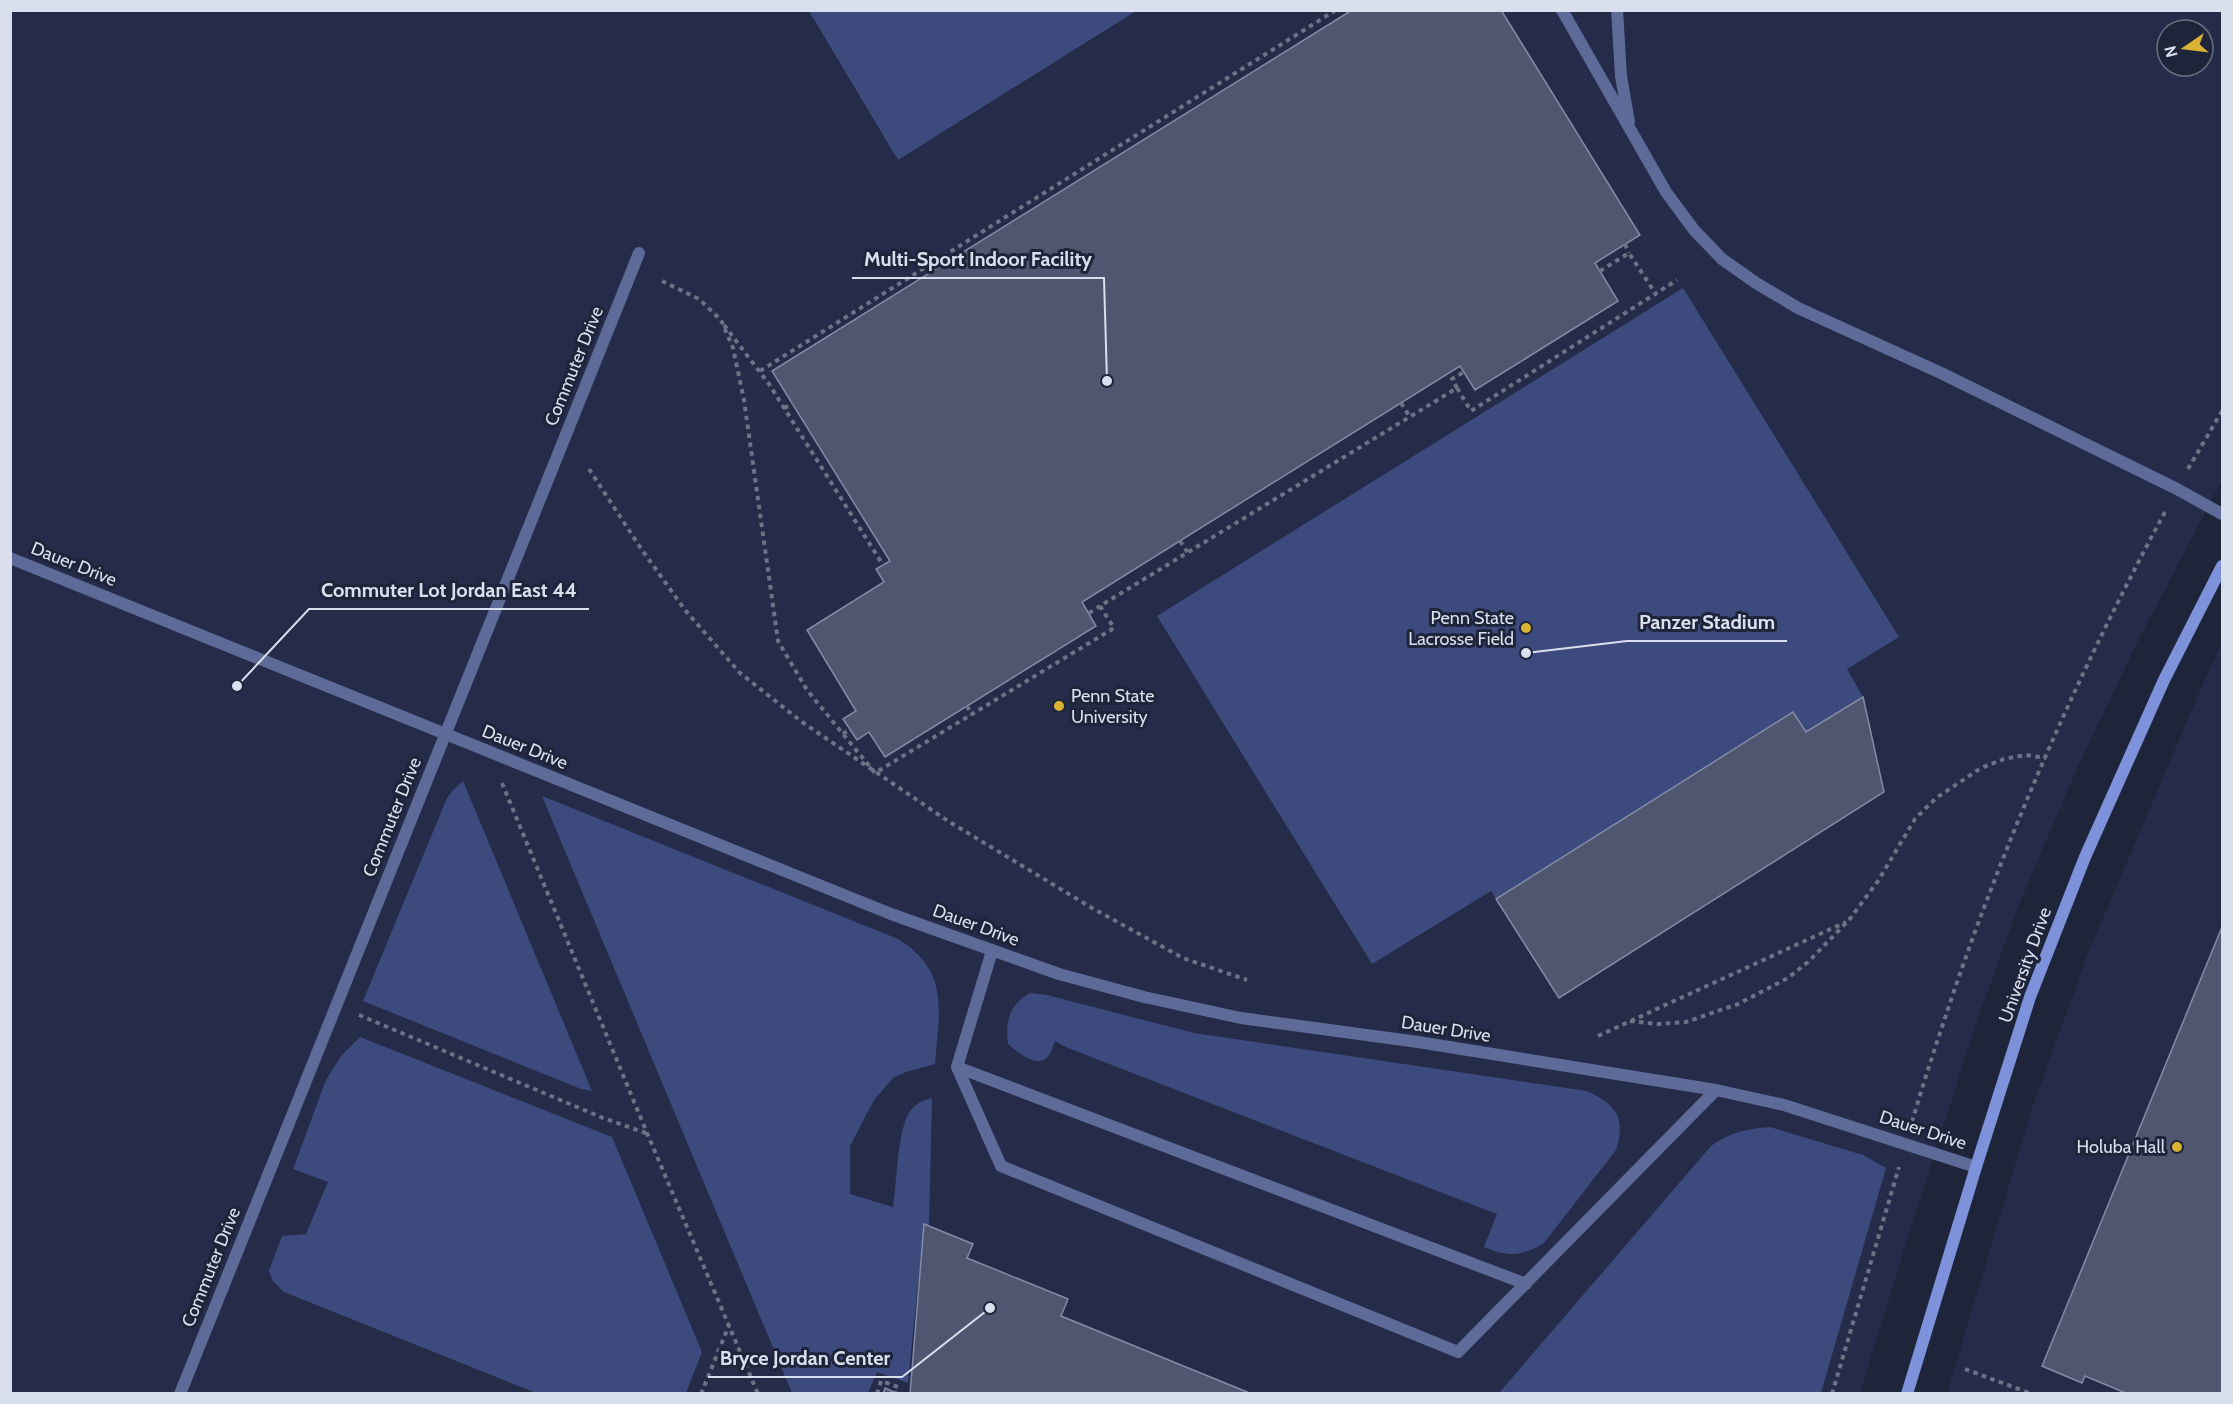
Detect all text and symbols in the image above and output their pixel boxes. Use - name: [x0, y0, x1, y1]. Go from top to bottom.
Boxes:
- north arrow: [2155, 18, 2215, 78]
- text: N: [2160, 44, 2182, 59]
- callout: Multi-Sport Indoor Facility: [852, 240, 1104, 278]
- text: Multi-Sport Indoor Facility: [864, 247, 1092, 271]
- street label: Commuter Drive: [540, 303, 608, 429]
- street label: Dauer Drive: [28, 537, 120, 591]
- callout: Commuter Lot Jordan East 44: [309, 571, 589, 609]
- text: Commuter Lot Jordan East 44: [321, 578, 577, 602]
- callout: Panzer Stadium: [1627, 603, 1787, 641]
- place label: Penn State Lacrosse Field: [1408, 607, 1514, 650]
- text: Panzer Stadium: [1639, 610, 1775, 634]
- marker: Penn State Lacrosse Field: [1519, 621, 1533, 635]
- place label: Penn State University: [1071, 685, 1154, 728]
- marker: Penn State University: [1052, 699, 1066, 713]
- street label: Dauer Drive: [479, 720, 571, 774]
- street label: Commuter Drive: [358, 754, 426, 880]
- street label: Dauer Drive: [930, 899, 1022, 951]
- street label: University Drive: [1994, 904, 2056, 1026]
- street label: Dauer Drive: [1400, 1011, 1492, 1047]
- street label: Dauer Drive: [1877, 1106, 1969, 1154]
- place label: Holuba Hall: [2077, 1136, 2166, 1158]
- marker: Holuba Hall: [2170, 1140, 2184, 1154]
- street label: Commuter Drive: [177, 1204, 245, 1330]
- callout: Bryce Jordan Center: [708, 1339, 902, 1377]
- text: Bryce Jordan Center: [720, 1346, 891, 1370]

